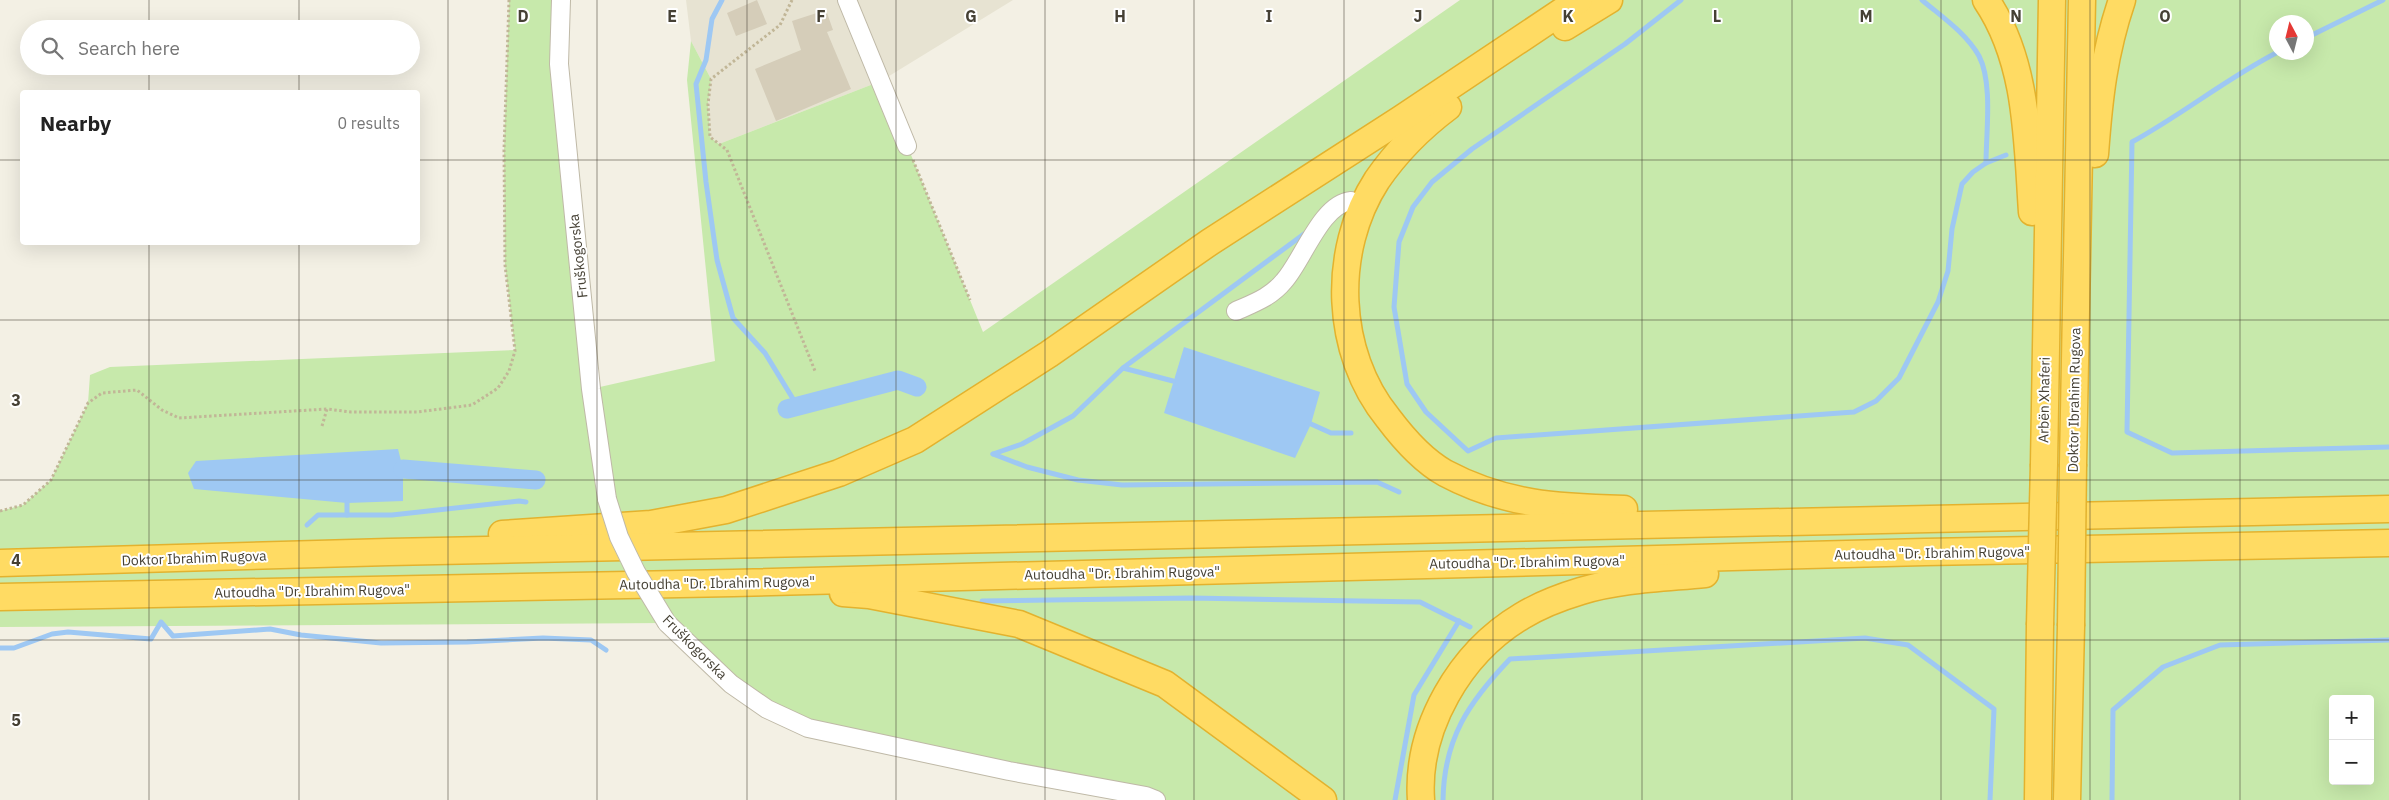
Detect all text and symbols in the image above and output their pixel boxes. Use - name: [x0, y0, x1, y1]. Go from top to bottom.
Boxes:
- text: D: [517, 6, 529, 26]
- text: E: [667, 6, 677, 26]
- text: F: [816, 6, 826, 26]
- text: G: [965, 6, 977, 26]
- text: H: [1114, 6, 1126, 26]
- text: I: [1266, 6, 1273, 26]
- text: J: [1414, 6, 1422, 26]
- text: K: [1562, 6, 1574, 26]
- text: L: [1713, 6, 1721, 26]
- text: M: [1859, 6, 1873, 26]
- text: N: [2010, 6, 2022, 26]
- text: O: [2159, 6, 2171, 26]
- north arrow: [2269, 15, 2314, 60]
- search box: [20, 20, 420, 75]
- icon: search: [38, 34, 66, 62]
- text: Search here: [78, 36, 180, 60]
- text: Nearby: [40, 109, 111, 137]
- text: 0 results: [337, 113, 400, 133]
- street label: Fruškogorska: [565, 213, 591, 299]
- street label: Doktor Ibrahim Rugova: [2064, 327, 2084, 473]
- street label: Arbën Xhaferi: [2034, 357, 2054, 443]
- text: 3: [11, 390, 21, 410]
- street label: Autoudha "Dr. Ibrahim Rugova": [1834, 542, 2030, 564]
- street label: Doktor Ibrahim Rugova: [121, 546, 267, 570]
- text: 4: [11, 550, 21, 570]
- street label: Autoudha "Dr. Ibrahim Rugova": [1429, 551, 1625, 573]
- street label: Autoudha "Dr. Ibrahim Rugova": [1024, 562, 1220, 584]
- street label: Autoudha "Dr. Ibrahim Rugova": [619, 572, 815, 594]
- street label: Autoudha "Dr. Ibrahim Rugova": [214, 580, 410, 602]
- street label: Fruškogorska: [659, 611, 732, 684]
- map controls: [2329, 695, 2374, 785]
- button: +: [2329, 695, 2374, 740]
- text: 5: [11, 710, 21, 730]
- button: −: [2329, 740, 2374, 785]

